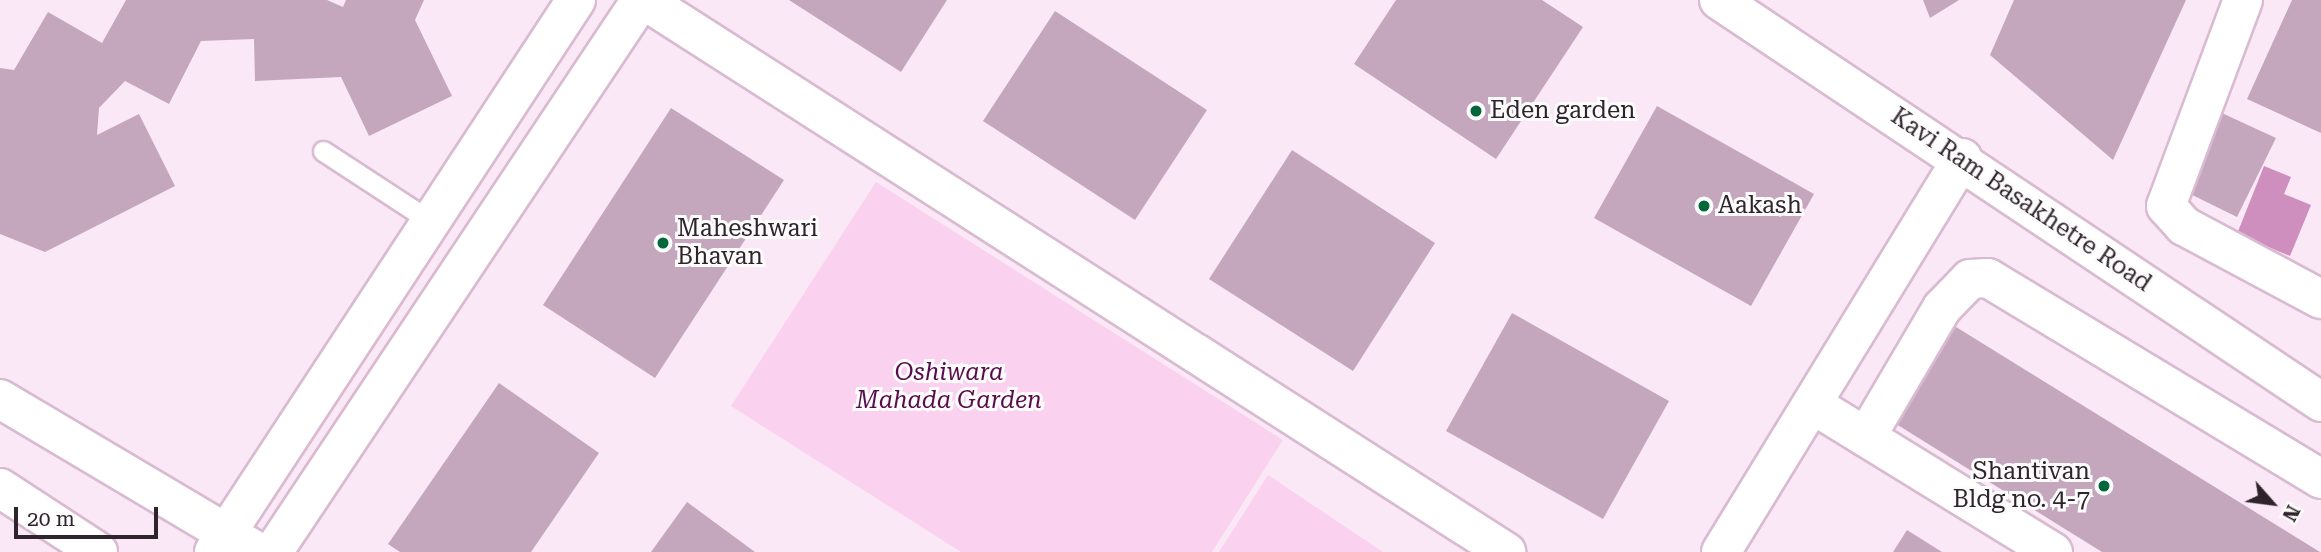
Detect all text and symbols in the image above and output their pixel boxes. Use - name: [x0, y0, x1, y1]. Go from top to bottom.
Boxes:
- place label: Eden garden: [1490, 97, 1636, 125]
- street label: Kavi Ram Basakhetre Road: [1885, 102, 2157, 298]
- marker: Eden garden: [1468, 103, 1484, 119]
- place label: Aakash: [1718, 192, 1802, 220]
- marker: Aakash: [1696, 198, 1712, 214]
- place label: Maheshwari Bhavan: [677, 215, 818, 271]
- marker: Maheshwari Bhavan: [655, 235, 671, 251]
- park label: Oshiwara Mahada Garden: [856, 359, 1042, 415]
- place label: Shantivan Bldg no. 4-7: [1953, 458, 2090, 514]
- north arrow: [2237, 468, 2307, 538]
- marker: Shantivan Bldg no. 4-7: [2096, 478, 2112, 494]
- scale bar: [18, 492, 161, 536]
- text: N: [2277, 501, 2305, 525]
- text: 20 m: [27, 507, 75, 531]

